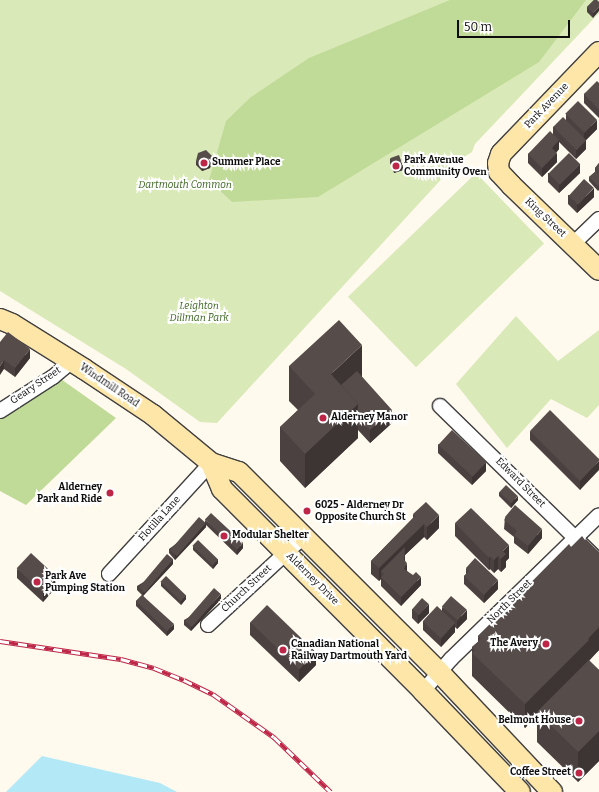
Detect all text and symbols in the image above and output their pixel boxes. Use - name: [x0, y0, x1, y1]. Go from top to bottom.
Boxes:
- scale bar: [459, 12, 572, 38]
- text: 50 m: [464, 20, 492, 34]
- street label: Park Avenue: [522, 81, 572, 131]
- place label: Park Avenue Community Oven: [404, 154, 487, 178]
- place label: Summer Place: [212, 157, 280, 169]
- marker: Summer Place: [199, 158, 209, 168]
- marker: Park Avenue Community Oven: [391, 161, 401, 171]
- park label: Dartmouth Common: [138, 180, 232, 192]
- street label: King Street: [522, 196, 568, 240]
- park label: Leighton Dillman Park: [169, 300, 229, 324]
- street label: Windmill Road: [77, 362, 141, 410]
- street label: Geary Street: [8, 365, 64, 407]
- place label: Alderney Manor: [331, 412, 408, 424]
- marker: Alderney Manor: [318, 413, 328, 423]
- street label: Edward Street: [493, 456, 547, 510]
- place label: Alderney Park and Ride: [37, 481, 102, 504]
- marker: Alderney Park and Ride: [105, 488, 115, 498]
- street label: Flotilla Lane: [137, 494, 183, 544]
- place label: 6025 - Alderney Dr Opposite Church St: [315, 499, 406, 522]
- marker: 6025 - Alderney Dr Opposite Church St: [302, 506, 312, 516]
- place label: Modular Shelter: [232, 530, 309, 542]
- marker: Modular Shelter: [219, 531, 229, 541]
- street label: Alderney Drive: [283, 550, 341, 608]
- street label: Church Street: [219, 563, 275, 615]
- place label: Park Ave Pumping Station: [45, 570, 125, 594]
- marker: Park Ave Pumping Station: [32, 577, 42, 587]
- street label: North Street: [485, 577, 535, 627]
- place label: Canadian National Railway Dartmouth Yard: [291, 638, 407, 662]
- place label: The Avery: [490, 638, 538, 650]
- marker: The Avery: [541, 639, 551, 649]
- marker: Canadian National Railway Dartmouth Yard: [278, 645, 288, 655]
- place label: Belmont House: [498, 715, 571, 727]
- marker: Belmont House: [574, 716, 584, 726]
- place label: Coffee Street: [510, 767, 571, 779]
- marker: Coffee Street: [574, 768, 584, 778]

